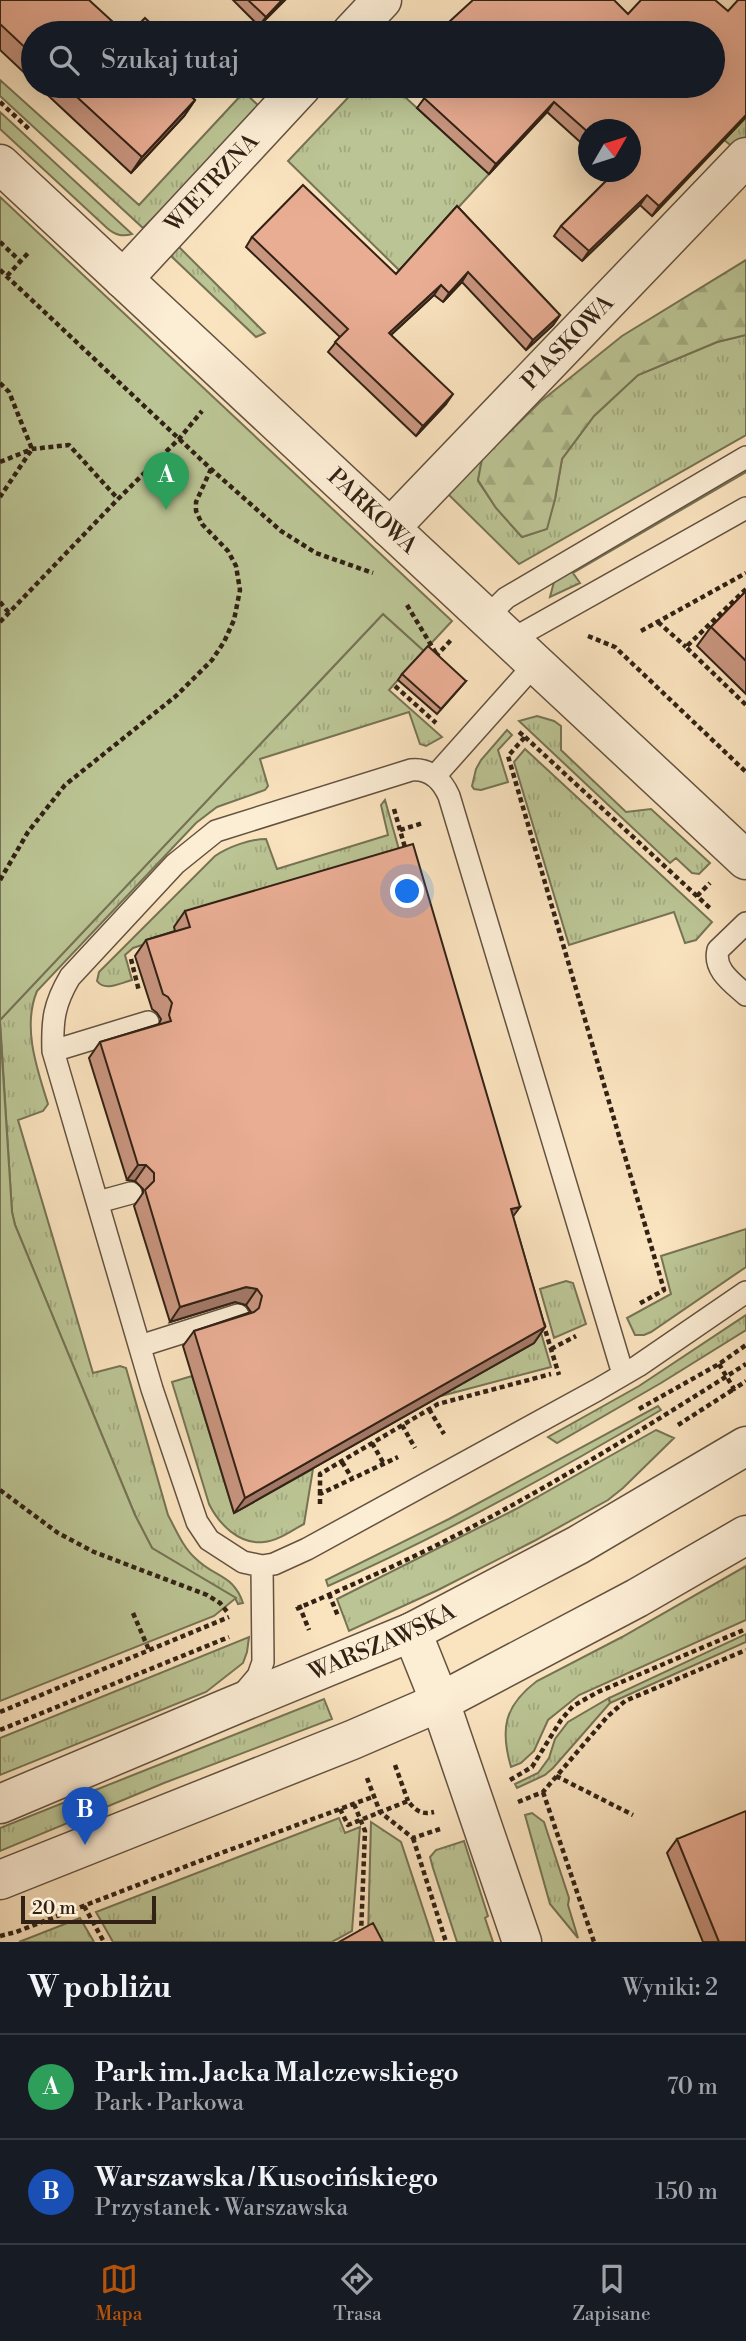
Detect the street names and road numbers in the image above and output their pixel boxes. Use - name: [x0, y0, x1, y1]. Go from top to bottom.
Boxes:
- street label: WIETRZNA: [159, 127, 266, 239]
- street label: PIASKOWA: [516, 288, 621, 396]
- street label: PARKOWA: [321, 463, 424, 561]
- street label: WARSZAWSKA: [304, 1597, 461, 1687]

